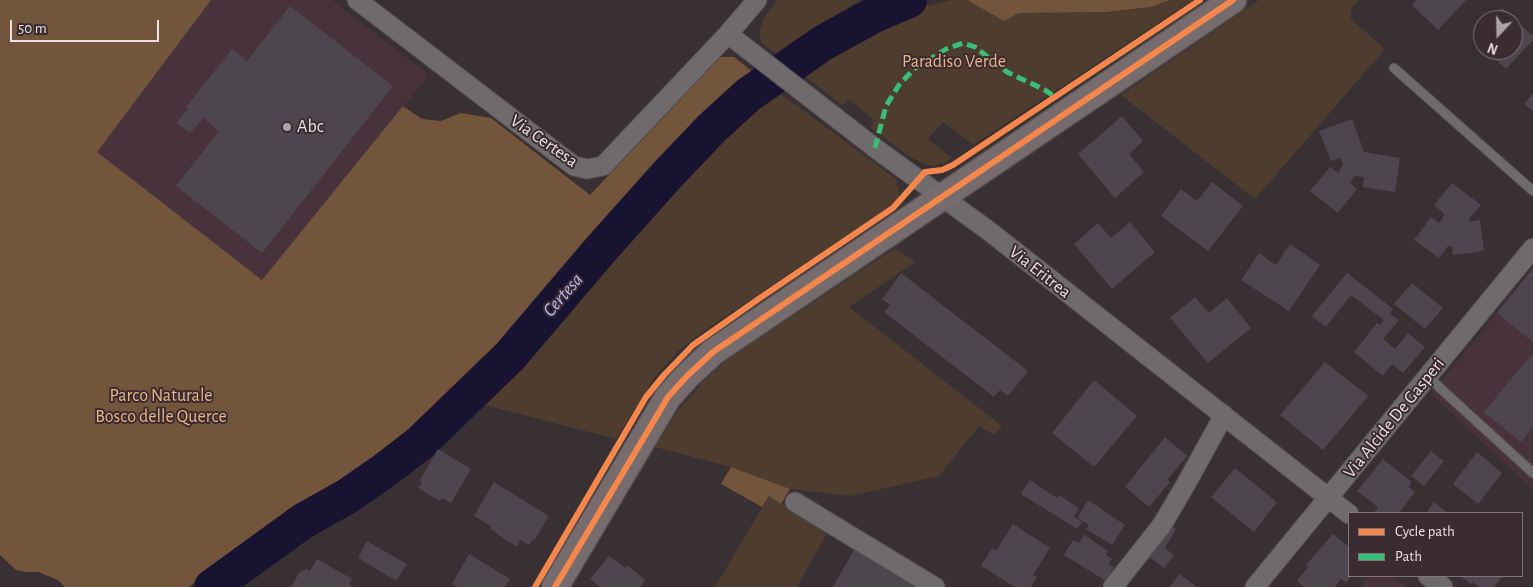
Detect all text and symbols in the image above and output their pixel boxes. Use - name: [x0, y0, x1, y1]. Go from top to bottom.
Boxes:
- scale bar: [12, 10, 161, 42]
- north arrow: [1473, 10, 1523, 60]
- text: 50 m: [18, 21, 47, 36]
- text: N: [1486, 40, 1500, 56]
- park label: Paradiso Verde: [902, 51, 1006, 73]
- street label: Via Certesa: [506, 110, 582, 172]
- place label: Abc: [297, 116, 324, 138]
- marker: Abc: [281, 121, 293, 133]
- street label: Via Eritrea: [1005, 241, 1075, 303]
- water label: Certesa: [538, 269, 588, 321]
- street label: Via Alcide De Gasperi: [1339, 353, 1449, 483]
- park label: Parco Naturale Bosco delle Querce: [95, 385, 227, 428]
- legend: [1348, 512, 1523, 577]
- text: Cycle path: [1395, 524, 1455, 539]
- text: Path: [1395, 549, 1422, 564]

